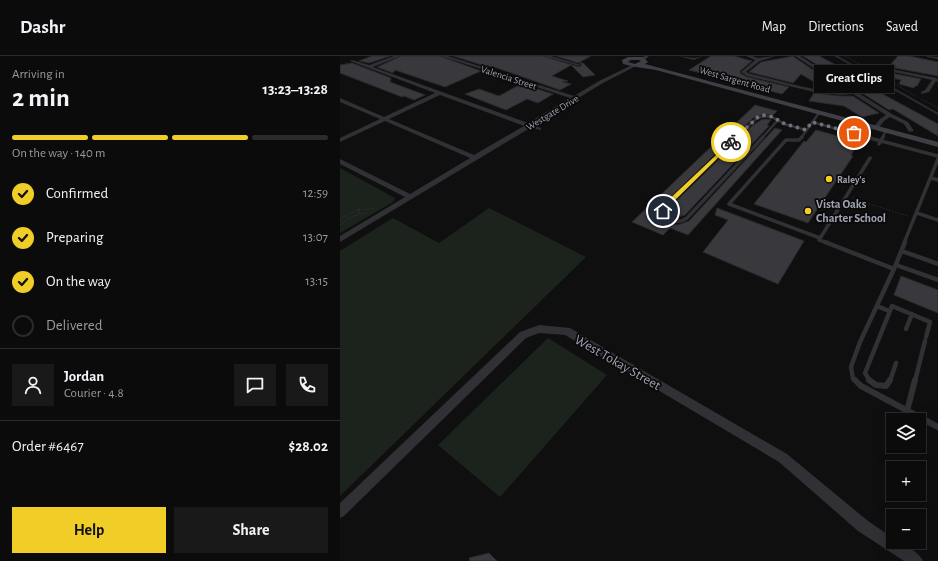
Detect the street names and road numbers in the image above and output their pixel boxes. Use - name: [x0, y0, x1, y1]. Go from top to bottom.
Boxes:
- street label: Valencia Street: [480, 64, 539, 92]
- street label: West Sargent Road: [698, 65, 771, 95]
- street label: Westgate Drive: [525, 93, 581, 132]
- street label: West Tokay Street: [572, 333, 663, 393]

